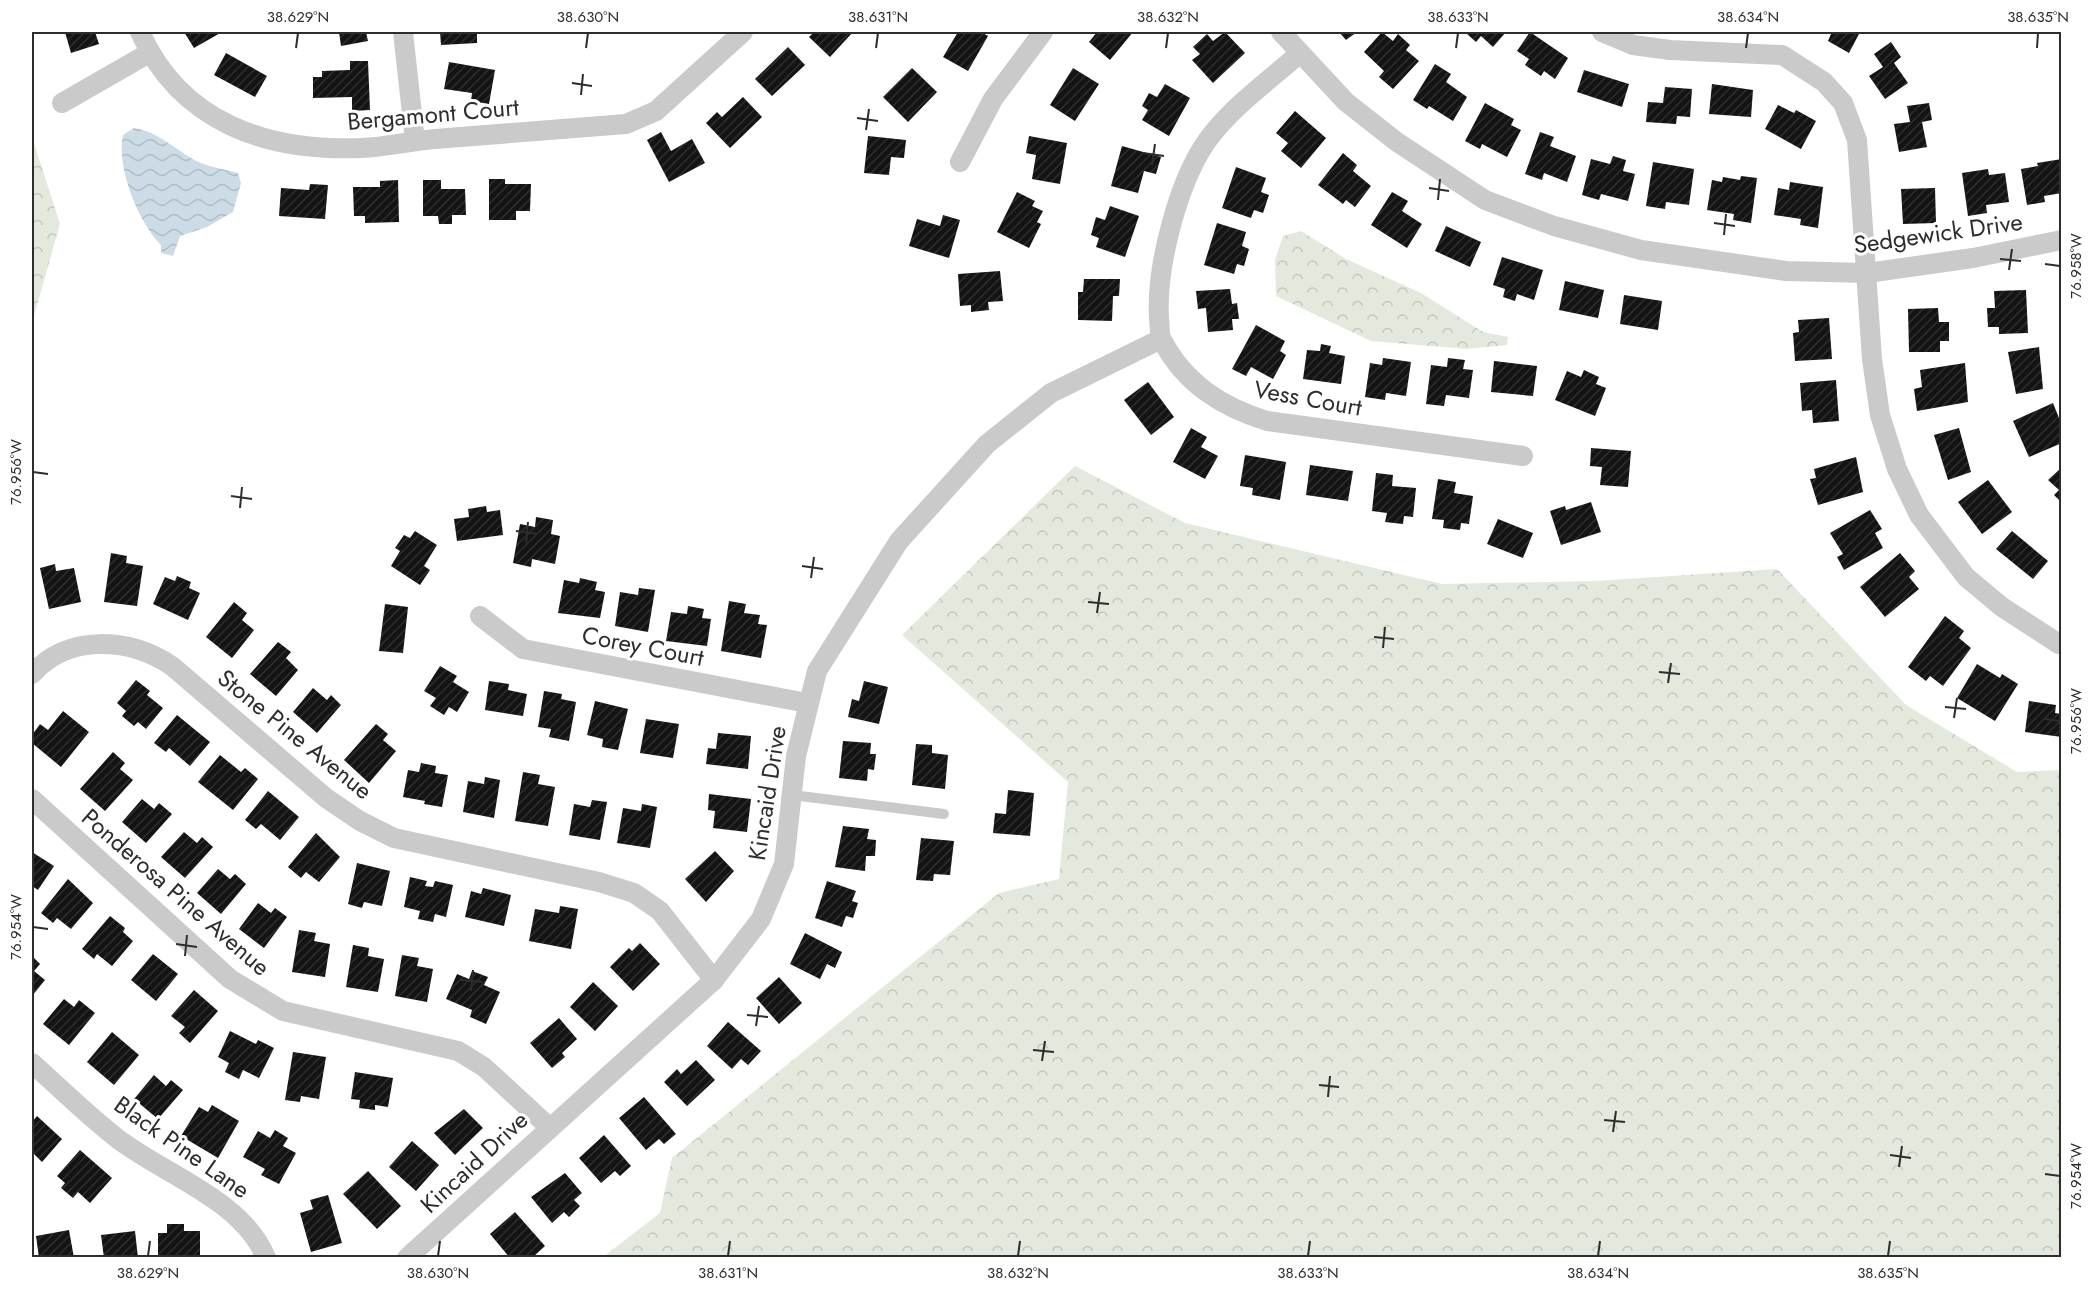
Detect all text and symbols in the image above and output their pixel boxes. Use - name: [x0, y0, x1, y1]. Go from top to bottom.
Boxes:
- text: 38.629°N: [267, 6, 329, 28]
- text: 38.630°N: [557, 6, 619, 28]
- text: 38.631°N: [848, 6, 908, 28]
- text: 38.632°N: [1137, 6, 1199, 28]
- text: 38.633°N: [1427, 6, 1489, 28]
- text: 38.634°N: [1717, 6, 1779, 28]
- text: 38.635°N: [2007, 6, 2069, 28]
- street label: Bergamont Court: [346, 89, 521, 139]
- street label: Sedgewick Drive: [1851, 204, 2025, 262]
- text: 76.958°W: [2065, 233, 2087, 299]
- street label: Vess Court: [1251, 371, 1365, 425]
- text: 76.956°W: [5, 439, 27, 505]
- street label: Corey Court: [579, 617, 707, 675]
- street label: Stone Pine Avenue: [210, 660, 380, 808]
- text: 76.956°W: [2065, 688, 2087, 754]
- street label: Kincaid Drive: [739, 723, 795, 863]
- street label: Ponderosa Pine Avenue: [74, 800, 278, 984]
- text: 76.954°W: [5, 894, 27, 960]
- street label: Black Pine Lane: [107, 1087, 257, 1207]
- street label: Kincaid Drive: [412, 1103, 536, 1221]
- text: 76.954°W: [2065, 1143, 2087, 1209]
- text: 38.629°N: [117, 1262, 179, 1284]
- text: 38.630°N: [407, 1262, 469, 1284]
- text: 38.631°N: [698, 1262, 758, 1284]
- text: 38.632°N: [987, 1262, 1049, 1284]
- text: 38.633°N: [1277, 1262, 1339, 1284]
- text: 38.634°N: [1567, 1262, 1629, 1284]
- text: 38.635°N: [1857, 1262, 1919, 1284]

